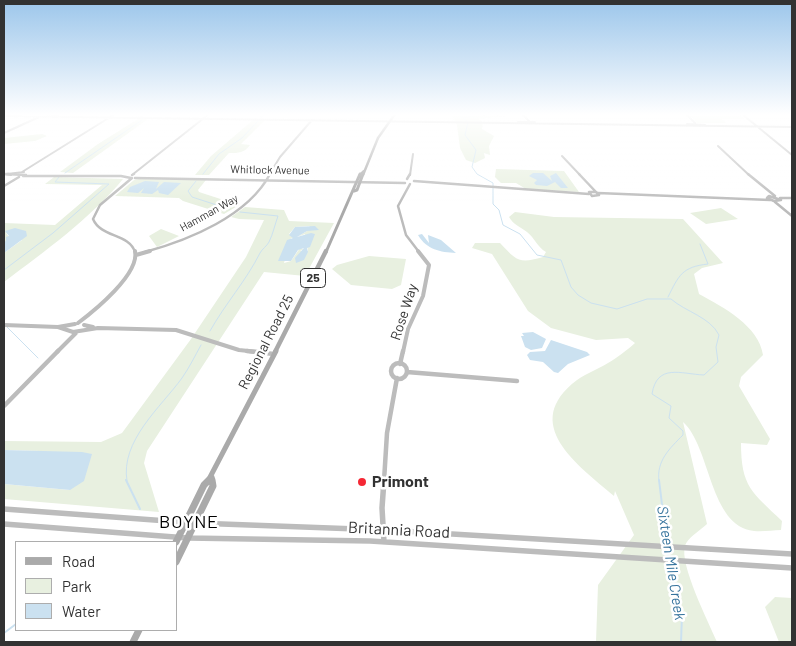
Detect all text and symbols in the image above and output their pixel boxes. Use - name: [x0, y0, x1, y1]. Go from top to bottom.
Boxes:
- street label: Whitlock Avenue: [230, 163, 310, 177]
- street label: Hamman Way: [178, 192, 240, 234]
- road number: 25: [300, 268, 326, 288]
- street label: Rose Way: [387, 282, 421, 342]
- street label: Regional Road 25: [235, 292, 297, 392]
- place label: Primont: [372, 472, 429, 492]
- marker: Primont: [356, 476, 368, 488]
- water label: Sixteen Mile Creek: [653, 505, 689, 621]
- district label: BOYNE: [158, 511, 220, 533]
- street label: Britannia Road: [348, 518, 450, 542]
- legend: [15, 541, 178, 631]
- text: Road: [62, 552, 95, 570]
- text: Park: [62, 577, 91, 595]
- text: Water: [62, 602, 101, 620]

